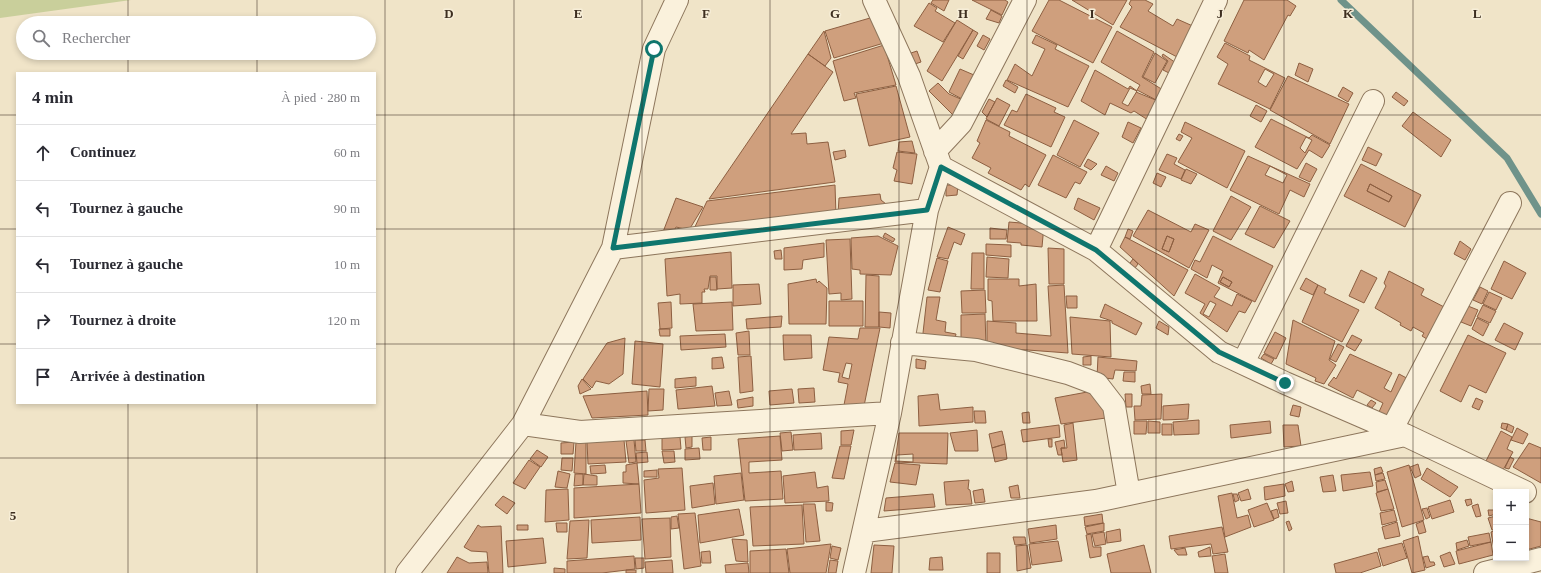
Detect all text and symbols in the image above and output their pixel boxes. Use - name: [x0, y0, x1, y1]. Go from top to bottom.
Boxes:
- text: D: [444, 6, 454, 21]
- text: E: [574, 6, 582, 21]
- text: F: [702, 6, 710, 21]
- text: G: [830, 6, 840, 21]
- text: H: [958, 6, 968, 21]
- text: I: [1089, 6, 1095, 21]
- text: J: [1217, 6, 1224, 21]
- text: K: [1343, 6, 1354, 21]
- text: L: [1473, 6, 1482, 21]
- search box: [16, 16, 376, 60]
- icon: search: [30, 27, 52, 49]
- text: Rechercher: [62, 30, 130, 46]
- route start: [645, 40, 663, 58]
- text: 4 min: [32, 88, 73, 107]
- text: À pied · 280 m: [281, 90, 360, 105]
- icon: ahead: [32, 142, 54, 164]
- text: Continuez: [70, 144, 136, 160]
- text: 60 m: [334, 145, 360, 160]
- icon: left: [32, 198, 54, 220]
- text: Tournez à gauche: [70, 200, 183, 216]
- text: 90 m: [334, 201, 360, 216]
- icon: left: [32, 254, 54, 276]
- text: Tournez à gauche: [70, 256, 183, 272]
- text: 10 m: [334, 257, 360, 272]
- icon: right: [32, 310, 54, 332]
- text: Tournez à droite: [70, 312, 176, 328]
- text: 120 m: [327, 313, 360, 328]
- icon: arrive: [32, 366, 54, 388]
- text: Arrivée à destination: [70, 368, 205, 384]
- route end: [1276, 374, 1294, 392]
- map controls: [1493, 489, 1529, 561]
- button: +: [1493, 489, 1529, 525]
- text: 5: [10, 508, 17, 523]
- button: −: [1493, 525, 1529, 561]

